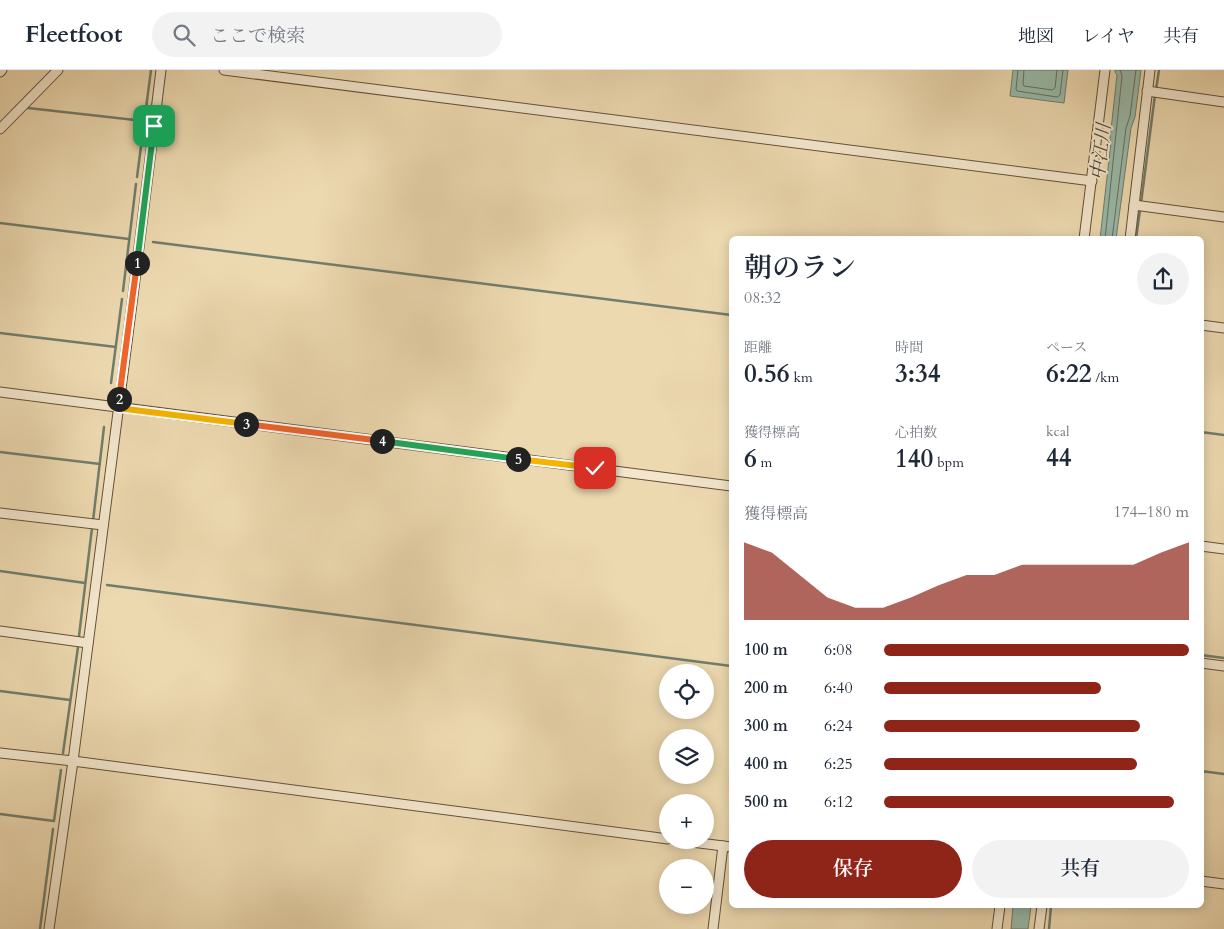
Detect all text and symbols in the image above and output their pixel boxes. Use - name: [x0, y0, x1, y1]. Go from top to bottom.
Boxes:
- search box: [152, 12, 502, 57]
- text: Fleetfoot: [25, 18, 122, 51]
- icon: search: [170, 21, 198, 49]
- text: ここで検索: [210, 23, 305, 49]
- text: 地図: [1018, 24, 1054, 49]
- text: レイヤ: [1082, 24, 1135, 49]
- text: 共有: [1163, 24, 1199, 49]
- pin: [133, 105, 175, 147]
- icon: arrive: [140, 112, 168, 140]
- water label: 中江川: [1085, 120, 1118, 182]
- text: 朝のラン: [744, 249, 856, 287]
- pin: 1: [124, 250, 150, 276]
- button: share: [1137, 253, 1189, 305]
- text: 1: [134, 254, 141, 273]
- text: 08:32: [744, 287, 781, 309]
- text: 距離: [744, 338, 772, 357]
- text: 時間: [895, 338, 923, 357]
- text: ペース: [1046, 338, 1087, 357]
- text: 0.56: [744, 357, 790, 391]
- text: 3:34: [895, 357, 941, 391]
- text: 6:22: [1046, 357, 1092, 391]
- text: km: [790, 368, 813, 387]
- text: /km: [1092, 368, 1119, 387]
- pin: 2: [106, 386, 132, 412]
- text: 2: [116, 390, 123, 409]
- pin: 3: [234, 412, 258, 436]
- text: 3: [243, 415, 250, 434]
- text: kcal: [1046, 422, 1070, 441]
- text: 獲得標高: [744, 423, 800, 442]
- text: 心拍数: [895, 423, 937, 442]
- pin: 4: [370, 428, 394, 454]
- text: 4: [379, 432, 386, 451]
- text: 44: [1046, 441, 1072, 475]
- text: 6: [744, 442, 757, 476]
- text: 140: [895, 442, 933, 476]
- pin: 5: [506, 446, 530, 472]
- pin: [574, 447, 616, 489]
- text: 5: [515, 450, 522, 469]
- text: m: [757, 453, 772, 472]
- text: bpm: [933, 453, 964, 472]
- icon: check: [581, 454, 609, 482]
- text: 174–180 m: [1113, 501, 1189, 523]
- text: 獲得標高: [744, 503, 808, 525]
- text: 100 m: [744, 639, 788, 661]
- text: 6:08: [824, 639, 853, 661]
- map controls: [659, 664, 714, 914]
- button: locate: [659, 664, 714, 719]
- text: 200 m: [744, 677, 788, 699]
- text: 6:40: [824, 677, 853, 699]
- text: 300 m: [744, 715, 788, 737]
- text: 6:24: [824, 715, 853, 737]
- button: layers: [659, 729, 714, 784]
- text: 400 m: [744, 753, 788, 775]
- text: 6:25: [824, 753, 853, 775]
- text: 500 m: [744, 791, 788, 813]
- text: 6:12: [824, 791, 853, 813]
- button: +: [659, 794, 714, 849]
- button: 保存: [744, 840, 962, 898]
- button: 共有: [972, 840, 1189, 898]
- button: −: [659, 859, 714, 914]

